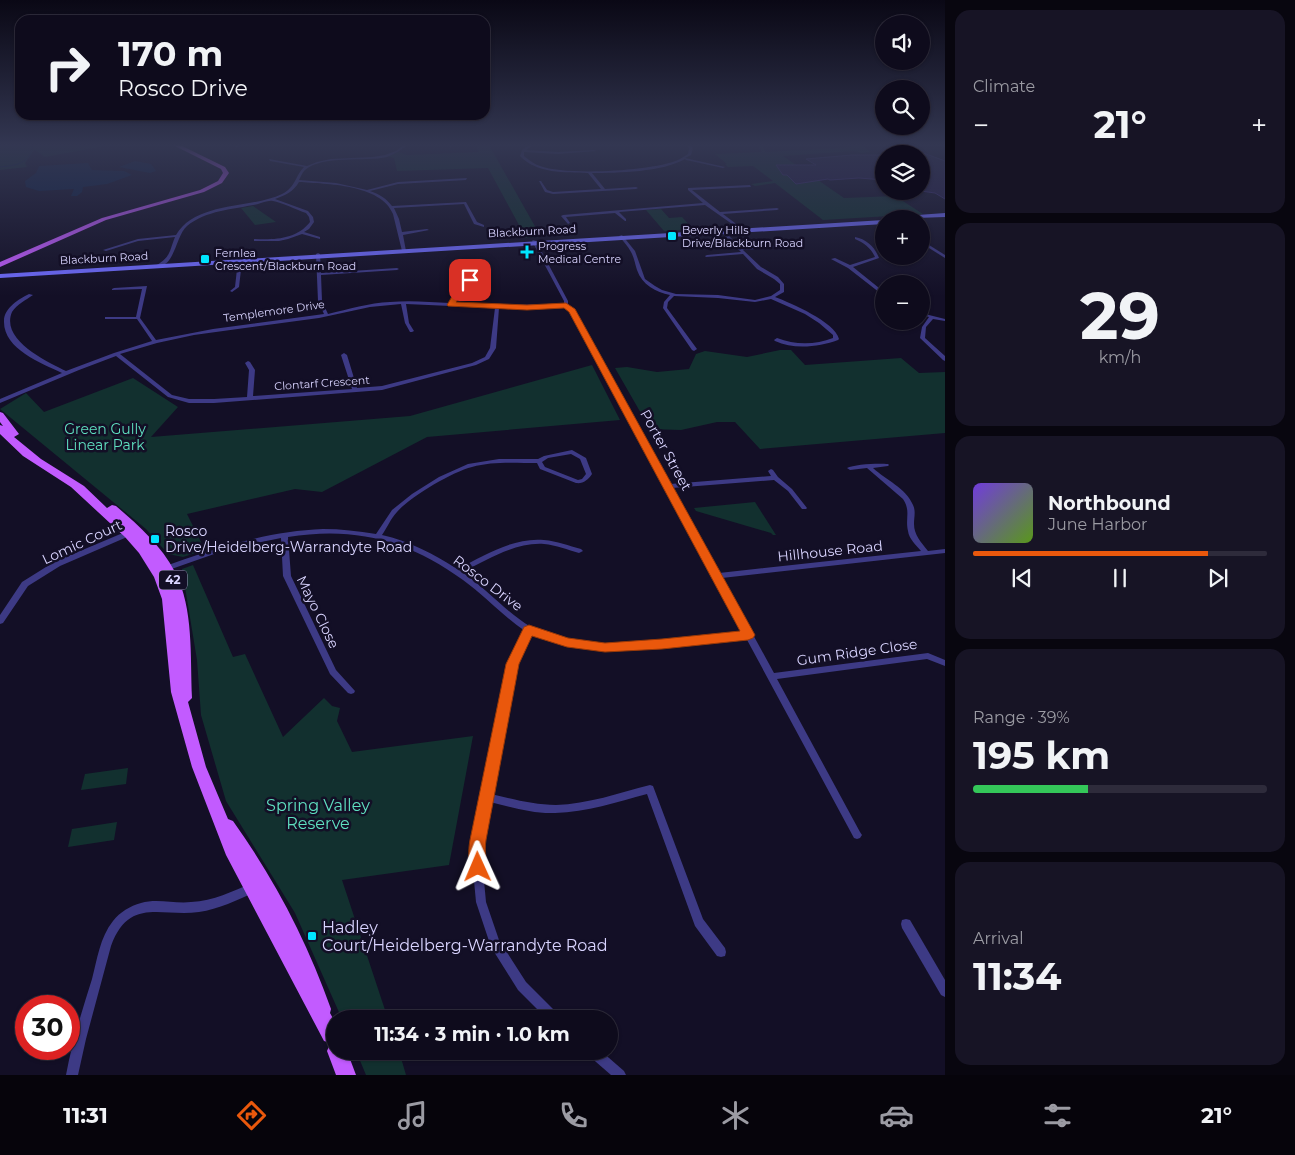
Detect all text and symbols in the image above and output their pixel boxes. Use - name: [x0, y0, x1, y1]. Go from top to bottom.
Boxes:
- map controls: [875, 15, 930, 330]
- button: sound: [875, 15, 930, 70]
- text: 170 m: [118, 32, 223, 75]
- icon: right: [35, 35, 100, 100]
- text: Rosco Drive: [118, 75, 248, 102]
- text: Climate: [973, 77, 1035, 96]
- button: search: [875, 80, 930, 135]
- text: 21°: [1093, 101, 1147, 148]
- text: −: [973, 108, 989, 142]
- text: +: [1251, 108, 1267, 142]
- button: layers: [875, 145, 930, 200]
- button: +: [875, 210, 930, 265]
- street label: Blackburn Road: [487, 222, 577, 240]
- place label: Beverly Hills Drive/Blackburn Road: [682, 223, 803, 250]
- marker: Beverly Hills Drive/Blackburn Road: [666, 230, 678, 242]
- place label: Progress Medical Centre: [538, 239, 621, 266]
- marker: Progress Medical Centre: [520, 245, 534, 259]
- place label: Fernlea Crescent/Blackburn Road: [215, 246, 356, 273]
- street label: Blackburn Road: [59, 249, 149, 267]
- marker: Fernlea Crescent/Blackburn Road: [199, 253, 211, 265]
- pin: [449, 259, 491, 301]
- icon: arrive: [456, 266, 484, 294]
- button: −: [875, 275, 930, 330]
- text: 29: [1080, 276, 1160, 355]
- street label: Templemore Drive: [222, 297, 326, 325]
- text: km/h: [1099, 348, 1141, 367]
- street label: Clontarf Crescent: [274, 373, 371, 393]
- street label: Porter Street: [636, 406, 696, 494]
- park label: Green Gully Linear Park: [64, 420, 146, 454]
- text: Northbound: [1048, 492, 1171, 515]
- street label: Lomic Court: [39, 515, 125, 568]
- text: June Harbor: [1048, 515, 1147, 534]
- place label: Rosco Drive/Heidelberg-Warrandyte Road: [165, 522, 412, 556]
- marker: Rosco Drive/Heidelberg-Warrandyte Road: [149, 533, 161, 545]
- street label: Hillhouse Road: [776, 537, 884, 565]
- street label: Rosco Drive: [450, 551, 526, 615]
- icon: previous: [1008, 564, 1036, 592]
- icon: pause: [1106, 564, 1134, 592]
- icon: next: [1204, 564, 1232, 592]
- road number: 42: [159, 570, 187, 590]
- street label: Mayo Close: [293, 573, 343, 651]
- street label: Gum Ridge Close: [796, 635, 918, 669]
- text: Range · 39%: [973, 708, 1070, 727]
- text: 195 km: [973, 732, 1110, 779]
- park label: Spring Valley Reserve: [266, 796, 370, 833]
- position arrow: [451, 840, 503, 892]
- place label: Hadley Court/Heidelberg-Warrandyte Road: [322, 918, 608, 955]
- text: Arrival: [973, 929, 1023, 948]
- marker: Hadley Court/Heidelberg-Warrandyte Road: [306, 930, 318, 942]
- text: 11:34: [973, 953, 1061, 1000]
- speed limit sign: 30: [15, 995, 80, 1060]
- text: 11:34 · 3 min · 1.0 km: [374, 1023, 570, 1046]
- icon: directions: [234, 1098, 269, 1133]
- icon: music: [395, 1098, 430, 1133]
- icon: phone: [556, 1098, 591, 1133]
- icon: climate: [718, 1098, 753, 1133]
- icon: car: [879, 1098, 914, 1133]
- icon: filters: [1040, 1098, 1075, 1133]
- text: 11:31: [63, 1102, 108, 1129]
- text: 21°: [1201, 1102, 1232, 1129]

